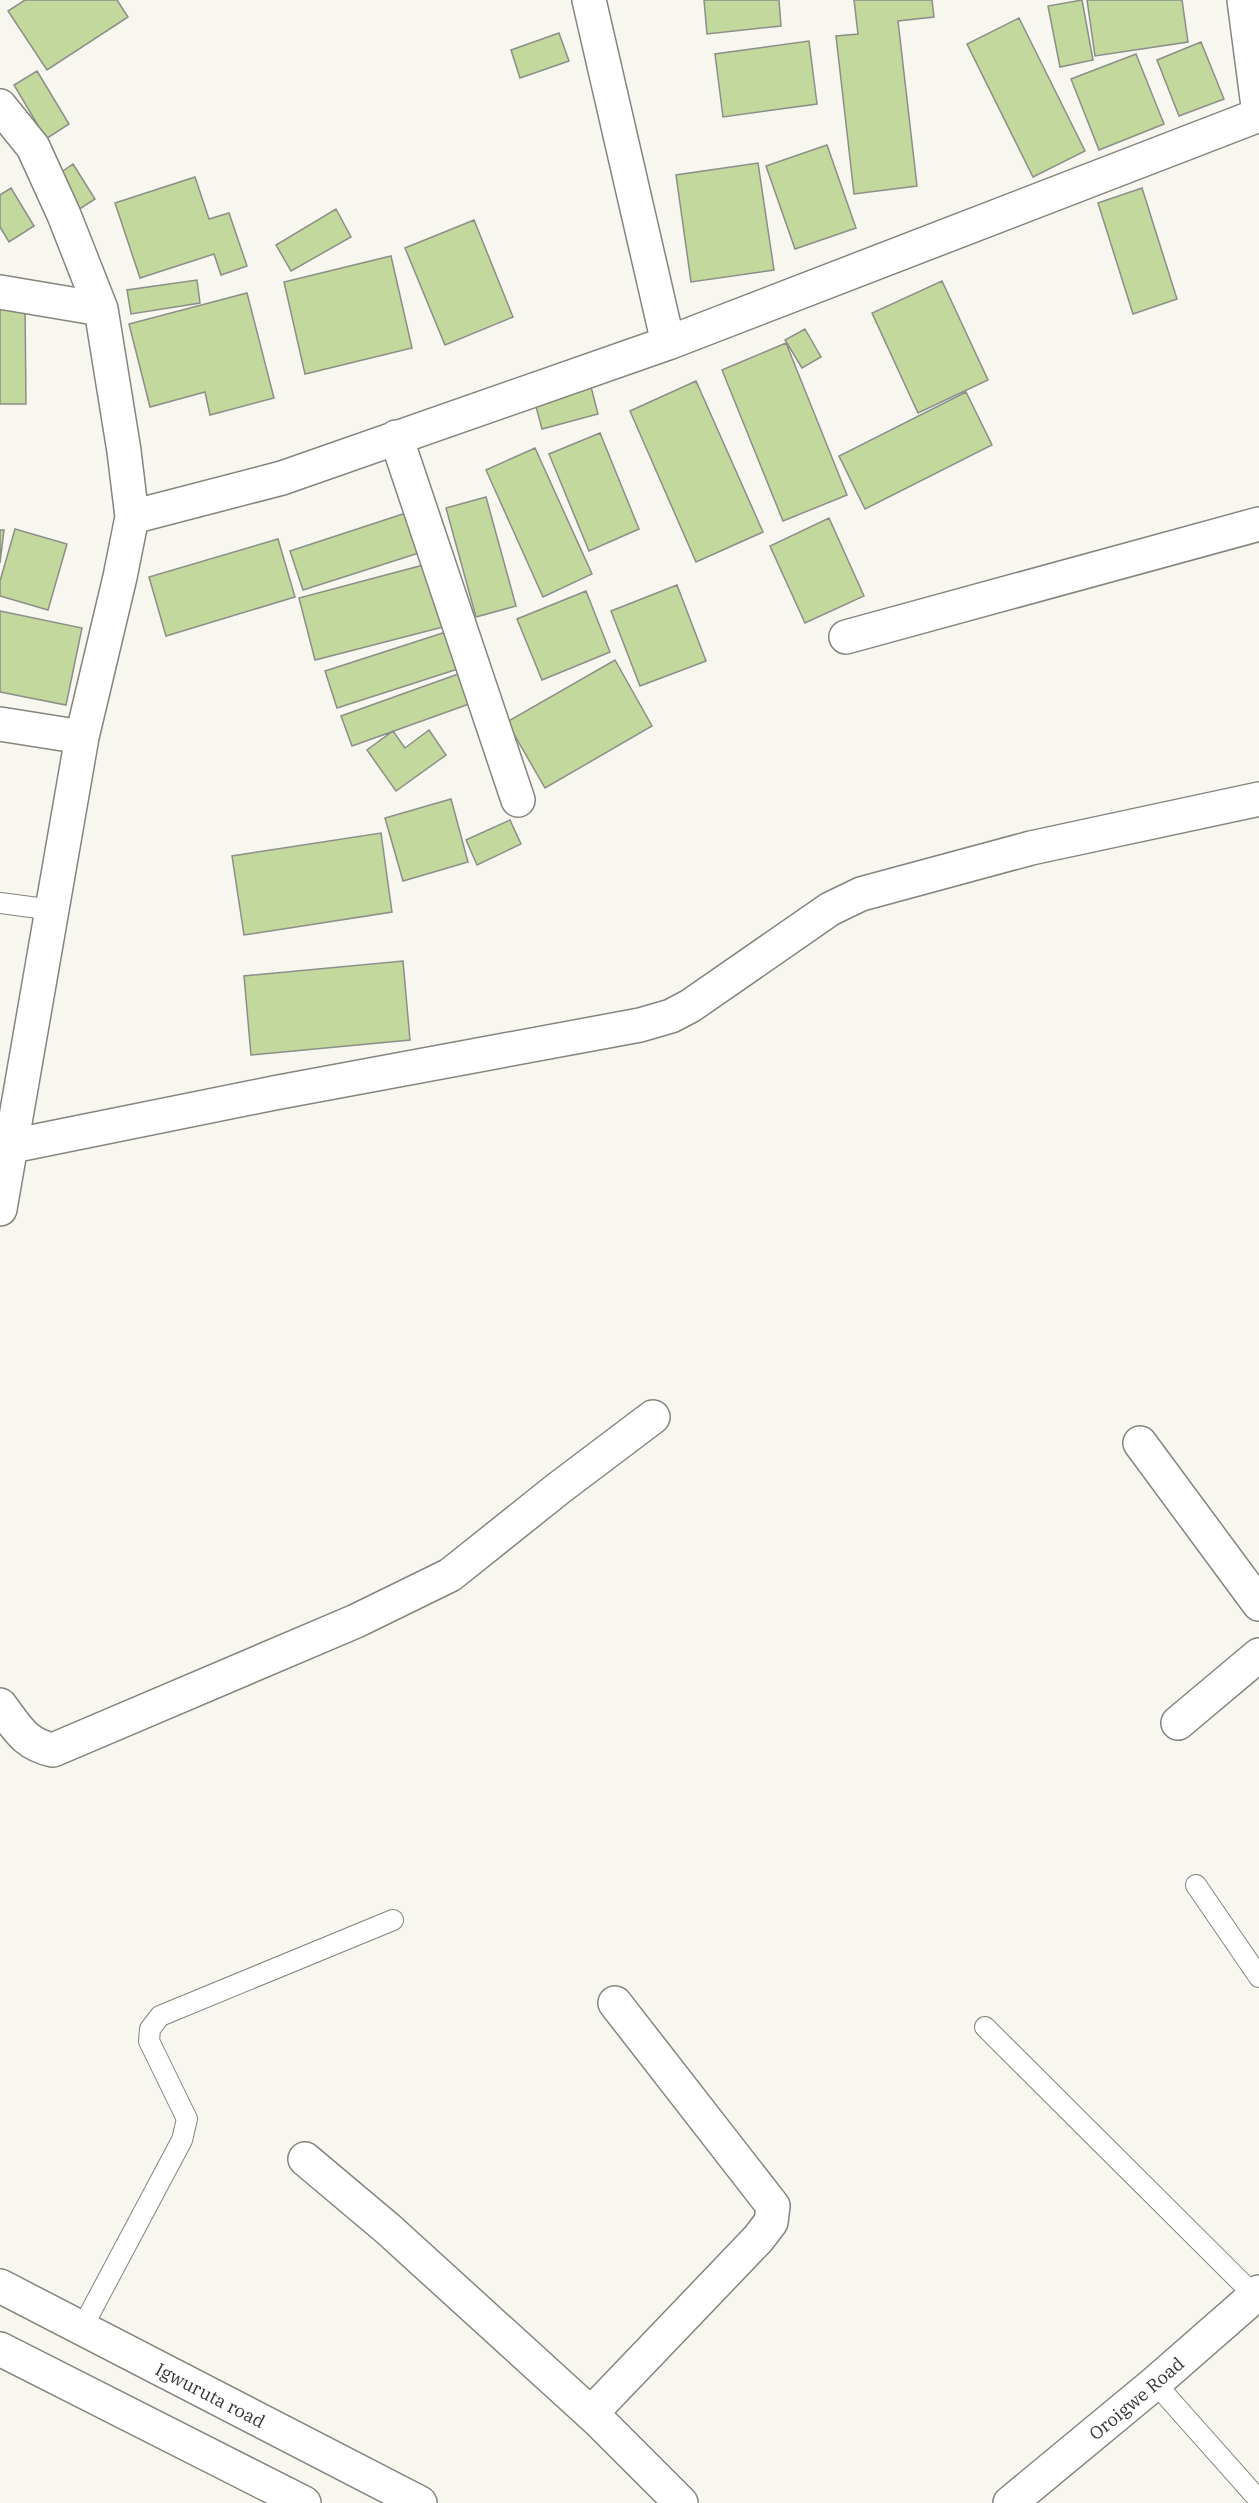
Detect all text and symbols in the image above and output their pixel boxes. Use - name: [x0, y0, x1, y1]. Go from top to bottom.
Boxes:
- street label: Oroigwe Road: [1084, 2352, 1189, 2445]
- street label: Igwuruta road: [152, 2357, 269, 2433]

